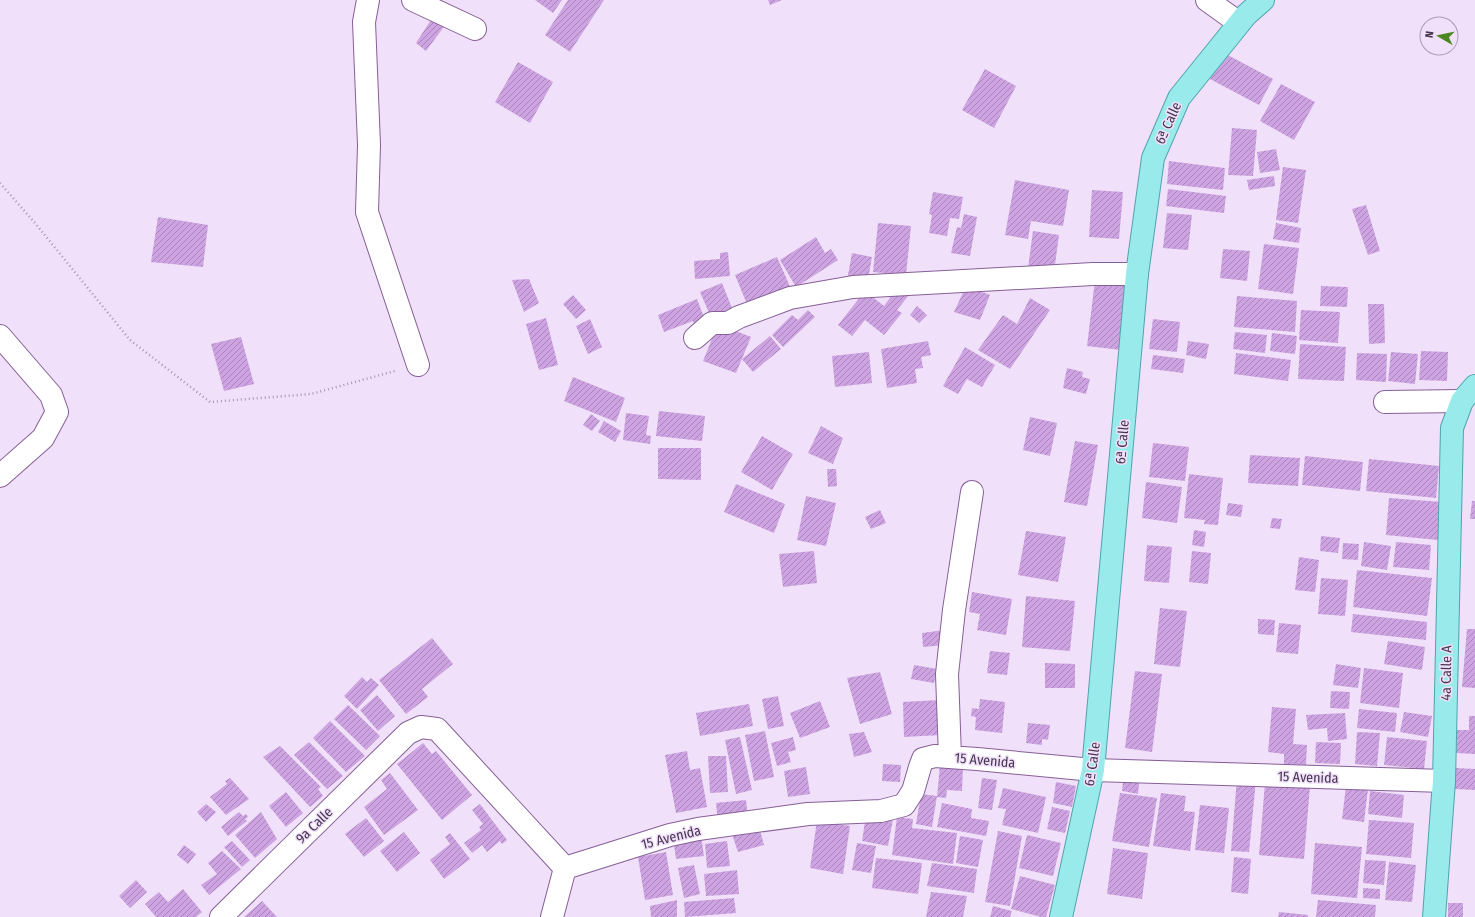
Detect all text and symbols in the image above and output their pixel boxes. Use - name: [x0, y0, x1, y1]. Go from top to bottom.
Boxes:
- north arrow: [1419, 16, 1459, 56]
- text: N: [1423, 30, 1437, 39]
- street label: 6ª Calle: [1152, 99, 1185, 147]
- street label: 6ª Calle: [1112, 419, 1133, 465]
- street label: 4a Calle A: [1438, 644, 1455, 701]
- street label: 6ª Calle: [1081, 741, 1104, 787]
- street label: 15 Avenida: [954, 749, 1016, 772]
- street label: 15 Avenida: [1277, 768, 1339, 787]
- street label: 9a Calle: [292, 804, 336, 847]
- street label: 15 Avenida: [640, 822, 703, 853]

